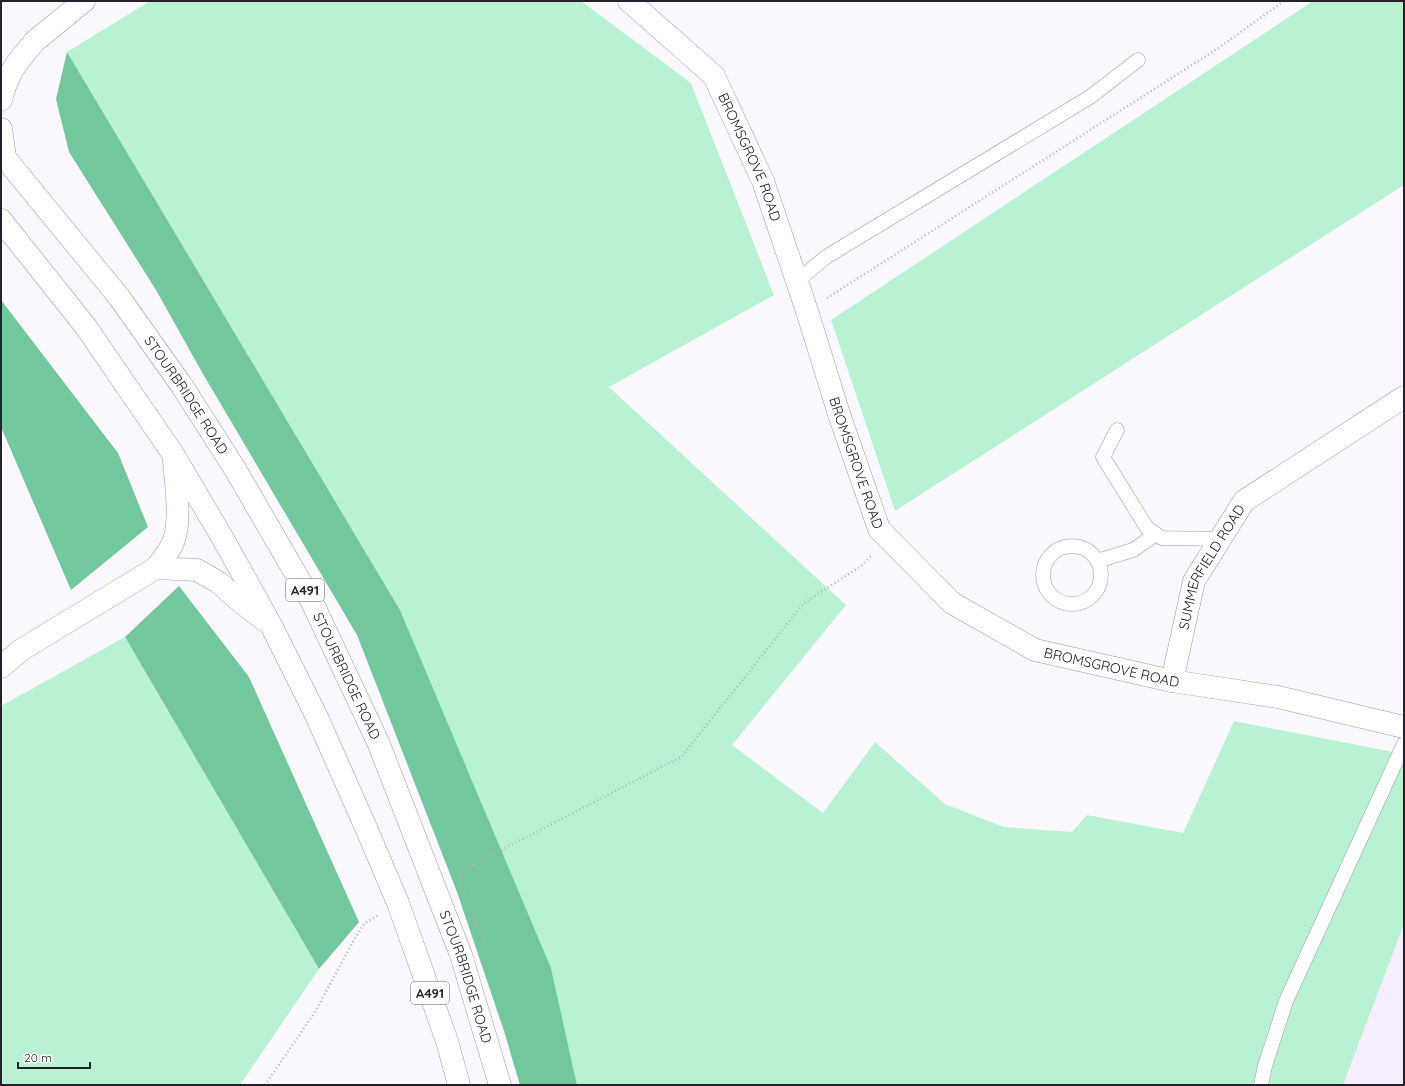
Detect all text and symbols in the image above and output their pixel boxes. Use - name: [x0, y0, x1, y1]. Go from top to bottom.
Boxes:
- street label: BROMSGROVE ROAD: [714, 90, 785, 224]
- street label: STOURBRIDGE ROAD: [140, 332, 232, 458]
- street label: BROMSGROVE ROAD: [825, 395, 887, 531]
- street label: SUMMERFIELD ROAD: [1175, 501, 1249, 631]
- road number: A491: [286, 579, 324, 601]
- street label: STOURBRIDGE ROAD: [309, 609, 385, 742]
- street label: BROMSGROVE ROAD: [1042, 643, 1181, 691]
- street label: STOURBRIDGE ROAD: [435, 908, 496, 1045]
- road number: A491: [411, 982, 449, 1004]
- scale bar: [18, 1044, 90, 1070]
- text: 20 m: [24, 1050, 52, 1065]

